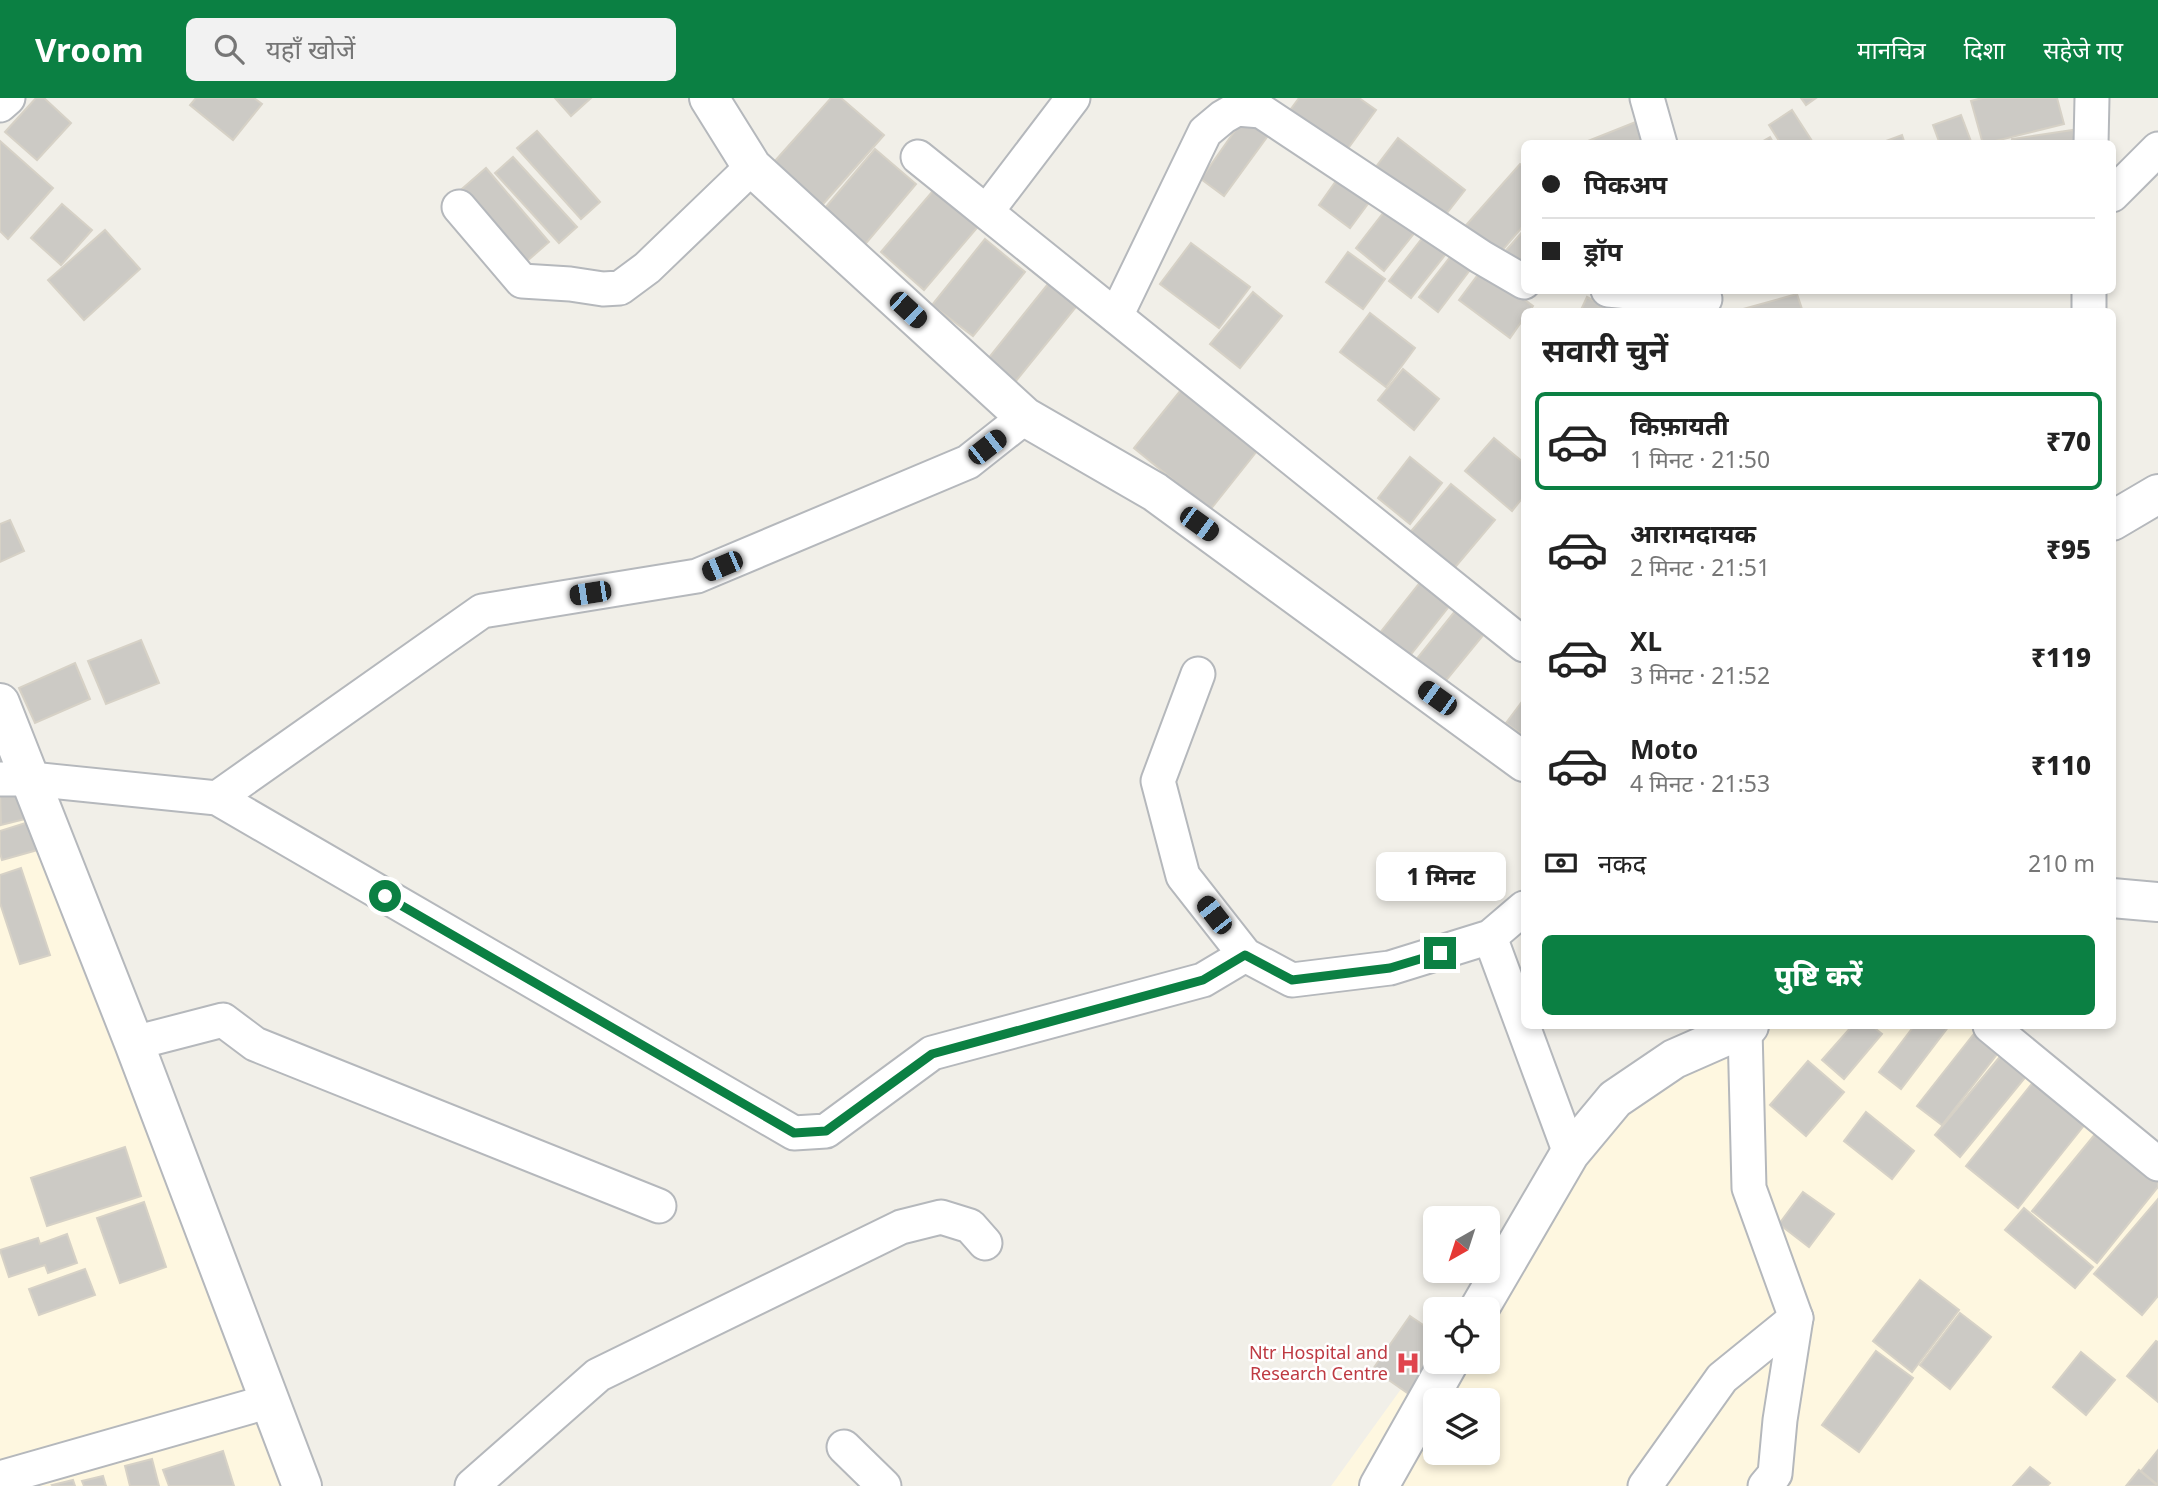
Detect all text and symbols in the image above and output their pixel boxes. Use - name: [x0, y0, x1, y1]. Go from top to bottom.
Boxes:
- search box: [186, 18, 676, 81]
- text: Vroom: [35, 27, 144, 72]
- icon: search: [210, 30, 248, 68]
- text: यहाँ खोजें: [266, 31, 355, 67]
- text: मानचित्र: [1857, 33, 1926, 66]
- text: दिशा: [1964, 33, 2005, 66]
- text: सहेजे गए: [2043, 33, 2123, 66]
- text: पिकअप: [1584, 166, 1667, 202]
- text: ड्रॉप: [1584, 233, 1622, 269]
- car: [886, 288, 931, 332]
- text: सवारी चुनें: [1542, 328, 1668, 371]
- text: किफ़ायती: [1630, 407, 1729, 443]
- icon: car: [1546, 410, 1609, 473]
- text: ₹70: [2046, 423, 2091, 459]
- car: [964, 426, 1011, 468]
- text: 1 मिनट · 21:50: [1630, 443, 1770, 475]
- car: [1176, 503, 1223, 545]
- text: आरामदायक: [1630, 515, 1756, 551]
- icon: car: [1546, 518, 1609, 581]
- text: ₹95: [2046, 531, 2091, 567]
- car: [699, 548, 746, 584]
- text: 2 मिनट · 21:51: [1630, 551, 1770, 583]
- car: [568, 579, 613, 607]
- text: XL: [1630, 623, 1662, 659]
- icon: car: [1546, 626, 1609, 689]
- text: ₹119: [2031, 639, 2091, 675]
- text: 3 मिनट · 21:52: [1630, 659, 1770, 691]
- car: [1414, 677, 1461, 719]
- text: Moto: [1630, 731, 1698, 767]
- icon: car: [1546, 734, 1609, 797]
- text: ₹110: [2031, 747, 2091, 783]
- text: 4 मिनट · 21:53: [1630, 767, 1770, 799]
- icon: cash: [1542, 844, 1580, 882]
- text: नकद: [1598, 845, 1646, 881]
- text: 210 m: [2028, 847, 2095, 879]
- callout: 1 मिनट: [1375, 852, 1505, 900]
- text: 1 मिनट: [1407, 860, 1475, 892]
- route start: [369, 880, 401, 912]
- car: [1193, 892, 1236, 938]
- button: पुष्टि करें: [1542, 935, 2095, 1015]
- route end: [1424, 937, 1456, 969]
- north arrow: [1423, 1206, 1500, 1283]
- map controls: [1423, 1206, 1500, 1465]
- button: locate: [1423, 1297, 1500, 1374]
- place label: Ntr Hospital and Research Centre: [1249, 1340, 1388, 1385]
- hospital icon: Ntr Hospital and Research Centre: [1394, 1349, 1422, 1377]
- button: layers: [1423, 1388, 1500, 1465]

